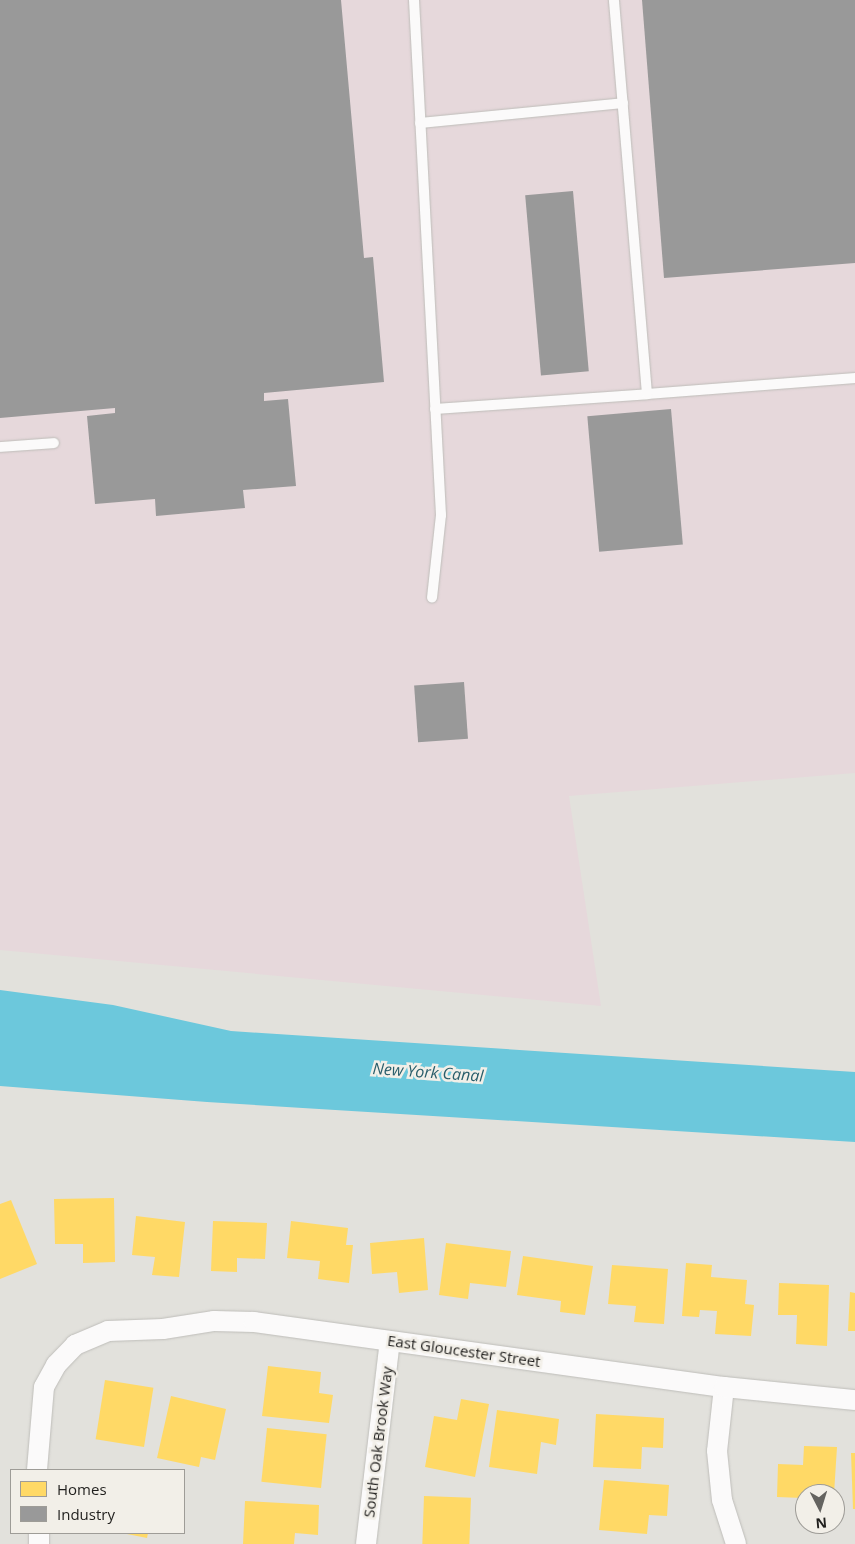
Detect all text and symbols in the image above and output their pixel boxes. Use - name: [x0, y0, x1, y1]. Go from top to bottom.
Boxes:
- water label: New York Canal: [372, 1059, 484, 1085]
- street label: East Gloucester Street: [386, 1331, 542, 1371]
- street label: South Oak Brook Way: [360, 1365, 396, 1519]
- legend: [10, 1469, 185, 1534]
- text: Homes: [57, 1479, 107, 1499]
- north arrow: [795, 1484, 845, 1534]
- text: Industry: [57, 1504, 115, 1524]
- text: N: [815, 1513, 828, 1533]

